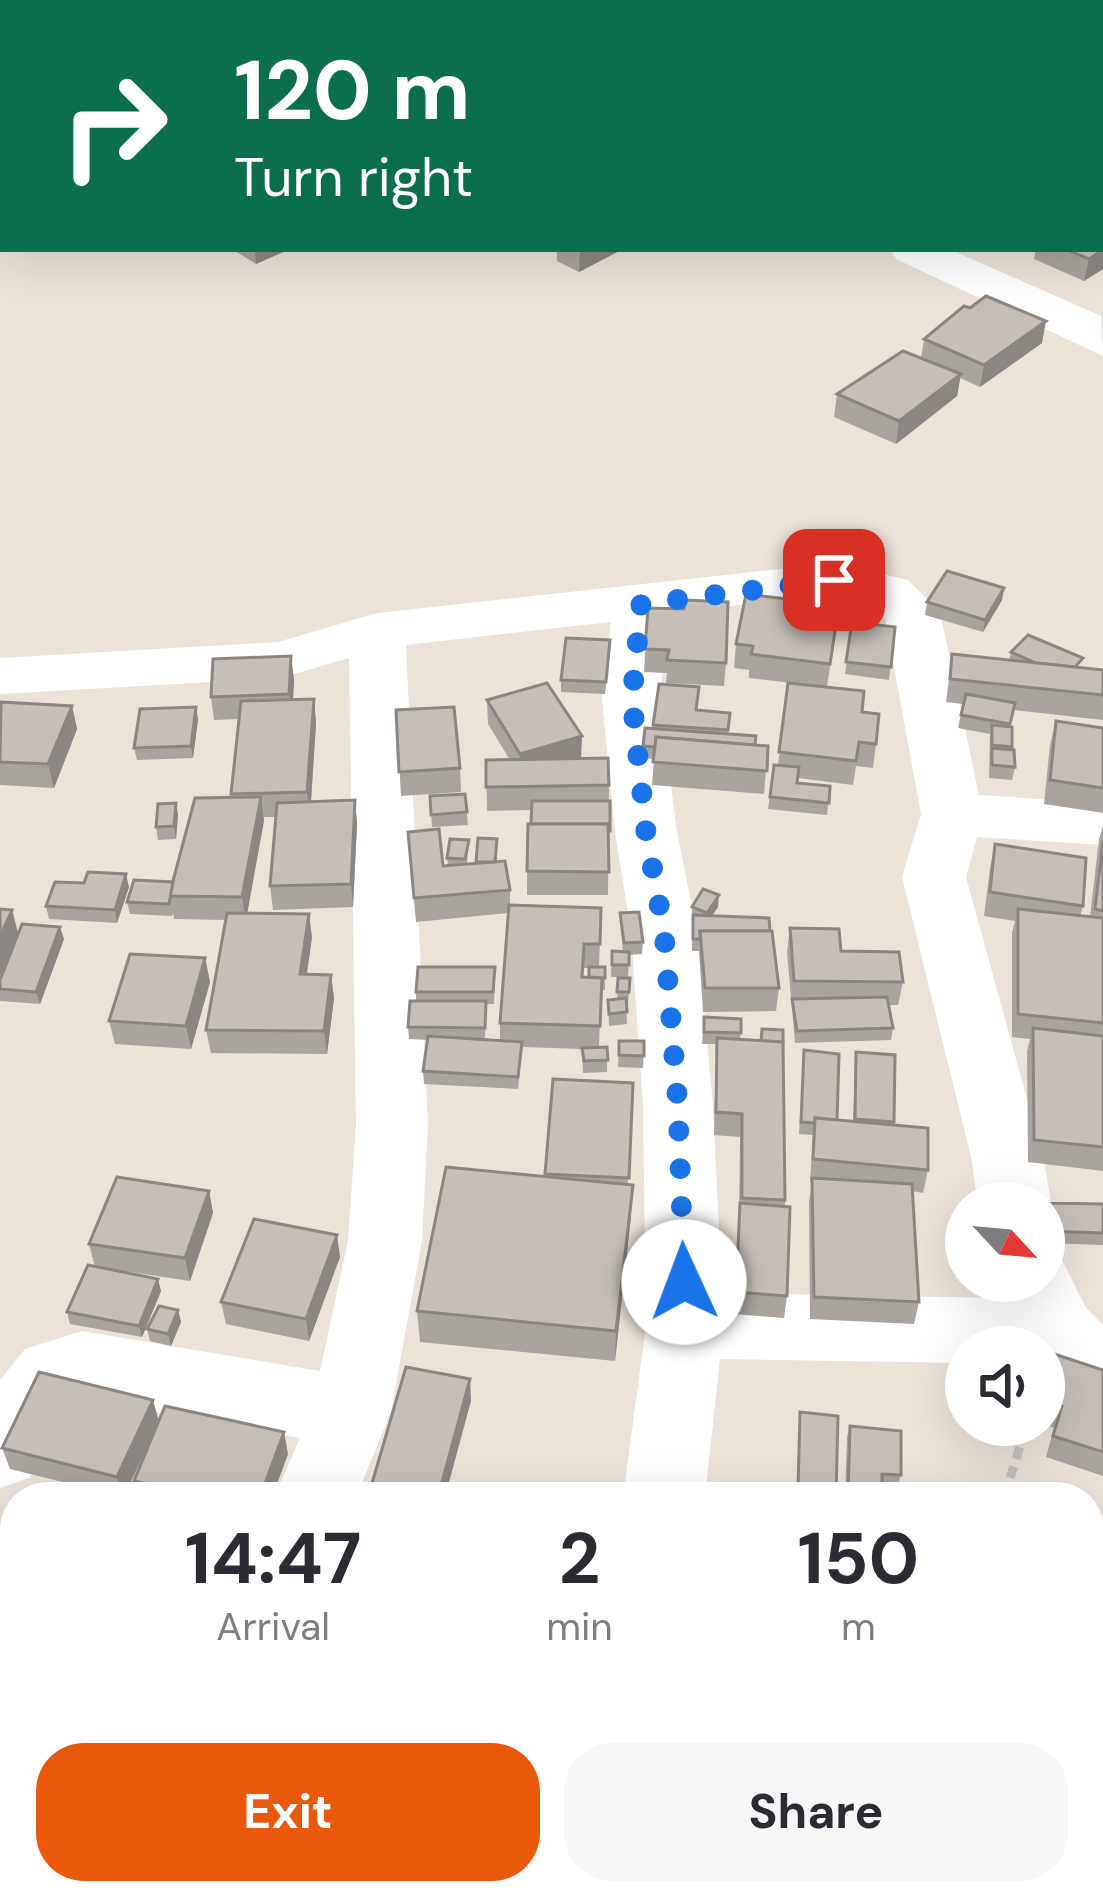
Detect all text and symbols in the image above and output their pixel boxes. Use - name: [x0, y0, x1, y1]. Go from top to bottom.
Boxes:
- text: 120 m: [234, 36, 471, 145]
- icon: right: [36, 48, 192, 204]
- text: Turn right: [234, 142, 473, 213]
- pin: [783, 529, 885, 631]
- icon: arrive: [801, 547, 867, 613]
- north arrow: [945, 1182, 1065, 1302]
- map controls: [945, 1182, 1065, 1446]
- position arrow: [621, 1219, 747, 1345]
- button: sound: [945, 1326, 1065, 1446]
- text: 14:47: [185, 1512, 362, 1605]
- text: 2: [559, 1512, 600, 1605]
- text: 150: [798, 1512, 919, 1605]
- text: Arrival: [216, 1601, 330, 1652]
- text: min: [546, 1601, 613, 1652]
- text: m: [841, 1601, 876, 1652]
- button: Exit: [36, 1743, 540, 1881]
- button: Share: [564, 1743, 1068, 1881]

